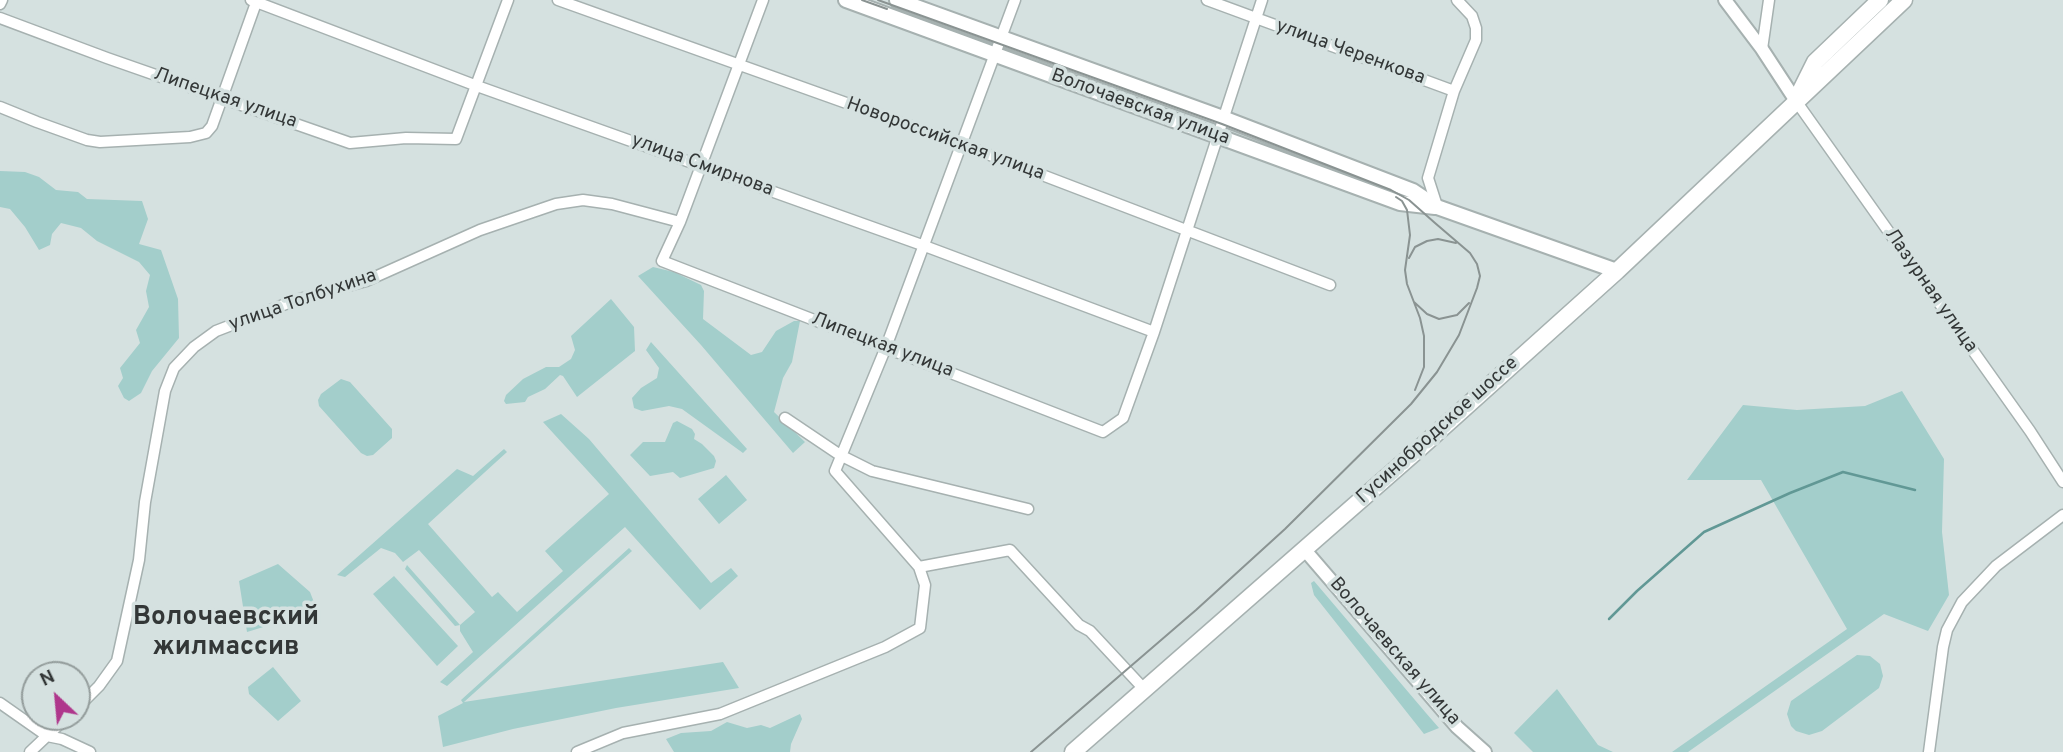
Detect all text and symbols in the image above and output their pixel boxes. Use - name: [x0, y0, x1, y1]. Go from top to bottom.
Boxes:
- street label: улица Черенкова: [1272, 15, 1428, 91]
- street label: Липецкая улица: [150, 64, 300, 134]
- street label: Волочаевская улица: [1048, 65, 1232, 151]
- street label: Новороссийская улица: [843, 94, 1047, 186]
- street label: улица Смирнова: [628, 130, 776, 202]
- street label: Лазурная улица: [1879, 224, 1981, 358]
- street label: улица Толбухина: [226, 265, 380, 337]
- street label: Липецкая улица: [808, 308, 956, 384]
- street label: Гусинобродское шоссе: [1353, 353, 1523, 509]
- street label: Волочаевская улица: [1324, 574, 1464, 730]
- district label: Волочаевский жилмассив: [133, 603, 319, 664]
- north arrow: [21, 661, 91, 731]
- text: N: [36, 665, 59, 693]

